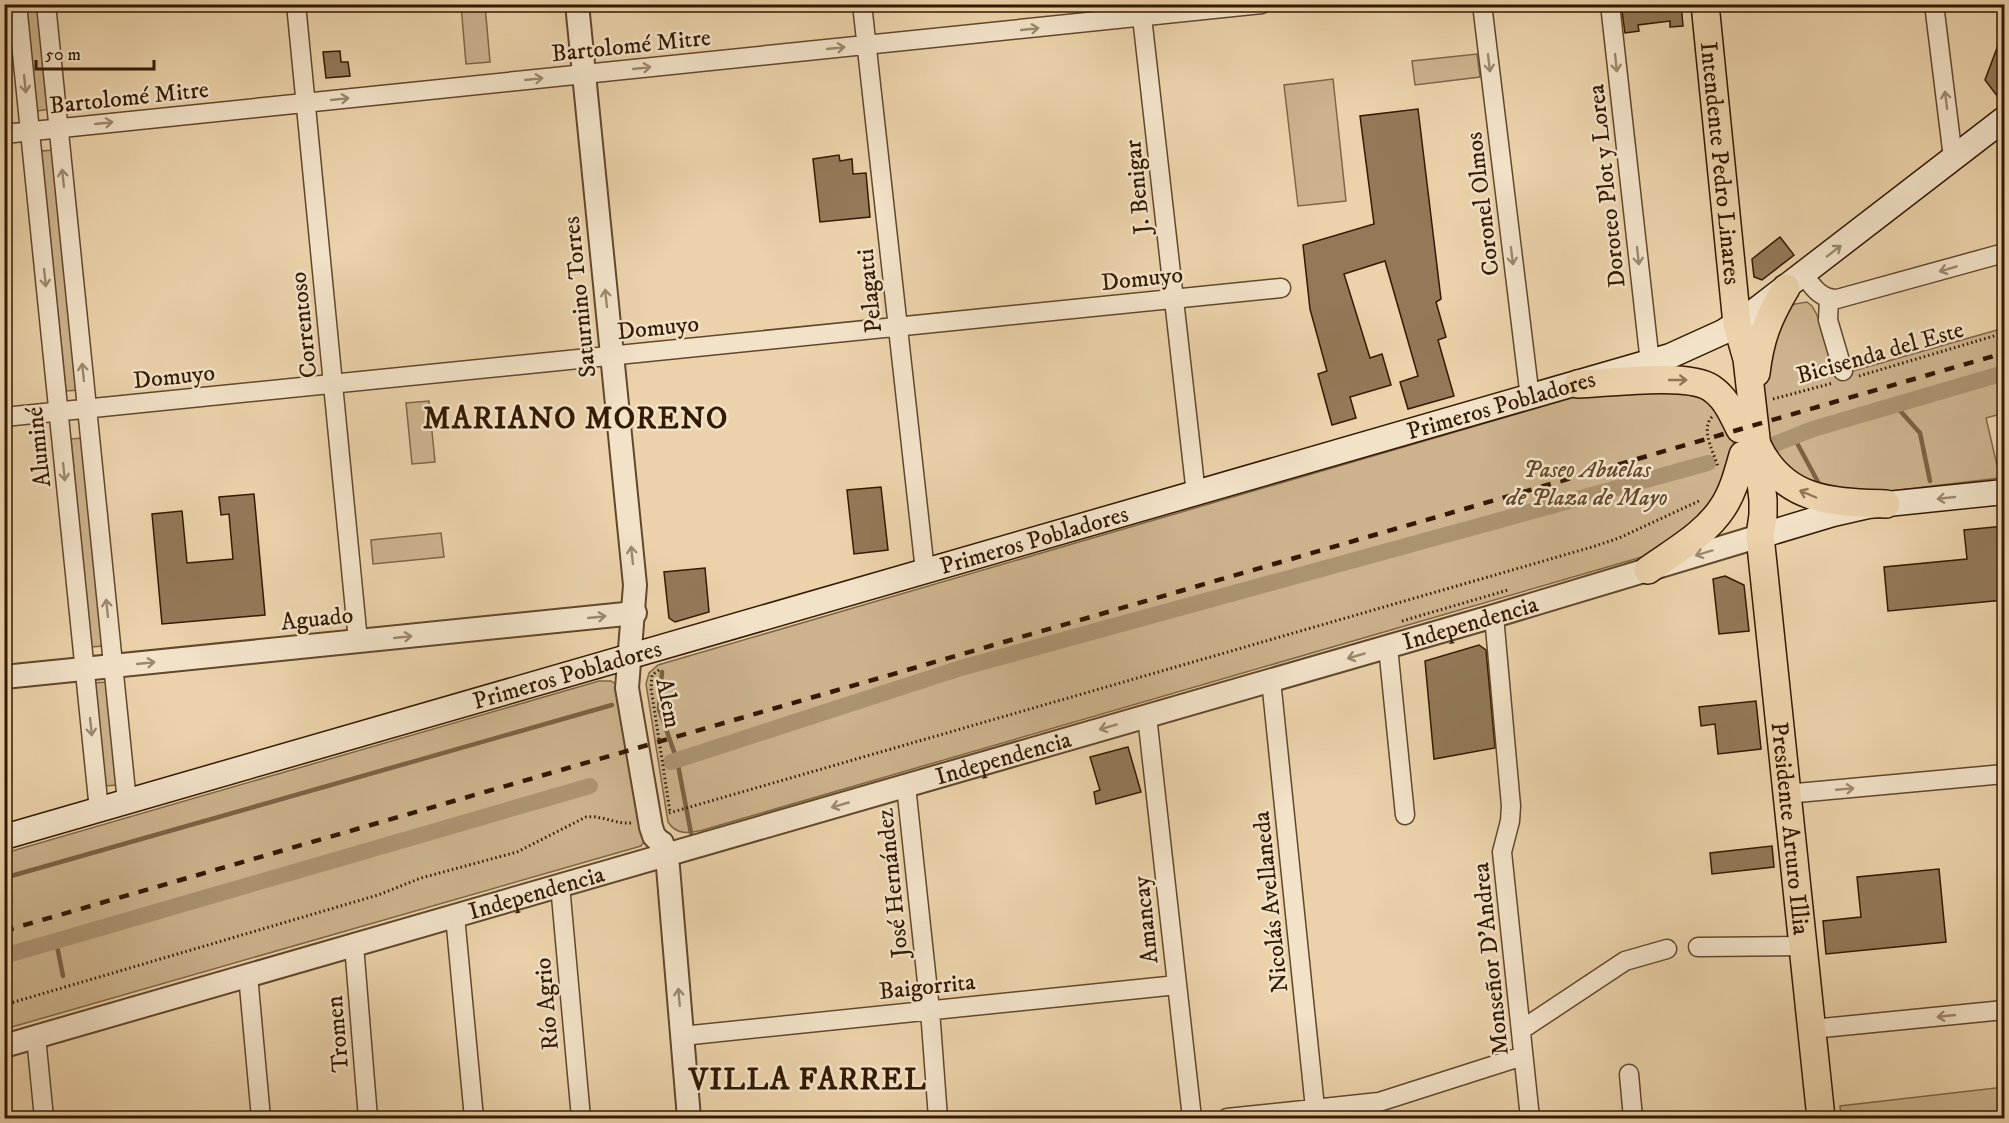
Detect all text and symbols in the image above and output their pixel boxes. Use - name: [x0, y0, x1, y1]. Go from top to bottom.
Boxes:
- street label: Bartolomé Mitre: [550, 23, 712, 69]
- one-way arrow: [1019, 23, 1039, 34]
- scale bar: [36, 33, 154, 71]
- street label: Intendente Pedro Linares: [1693, 40, 1747, 286]
- one-way arrow: [825, 43, 845, 54]
- text: 50 m: [45, 44, 81, 66]
- one-way arrow: [1483, 52, 1494, 72]
- one-way arrow: [1611, 52, 1622, 72]
- one-way arrow: [631, 62, 651, 73]
- one-way arrow: [20, 73, 31, 93]
- one-way arrow: [524, 73, 544, 84]
- street label: Bartolomé Mitre: [48, 75, 210, 121]
- street label: Doroteo Plot y Lorea: [1581, 82, 1633, 289]
- one-way arrow: [1940, 91, 1951, 111]
- one-way arrow: [330, 93, 350, 104]
- one-way arrow: [94, 118, 114, 129]
- street label: Coronel Olmos: [1459, 130, 1507, 277]
- street label: J. Benigar: [1118, 138, 1158, 237]
- one-way arrow: [58, 169, 69, 189]
- street label: Saturnino Torres: [557, 215, 603, 379]
- one-way arrow: [1825, 244, 1841, 257]
- one-way arrow: [1507, 246, 1518, 266]
- one-way arrow: [1633, 246, 1644, 266]
- street label: Pelagatti: [851, 247, 889, 334]
- street label: Domuyo: [1100, 260, 1184, 298]
- one-way arrow: [1939, 263, 1958, 275]
- one-way arrow: [40, 267, 51, 287]
- street label: Correntoso: [283, 270, 324, 380]
- one-way arrow: [600, 289, 611, 309]
- street label: Domuyo: [616, 309, 700, 347]
- street label: Bicisenda del Este: [1793, 315, 1967, 391]
- street label: Domuyo: [132, 358, 216, 396]
- one-way arrow: [77, 363, 88, 383]
- street label: Primeros Pobladores: [1403, 364, 1599, 447]
- one-way arrow: [1668, 374, 1688, 386]
- district label: MARIANO MORENO: [423, 401, 729, 438]
- street label: Aluminé: [20, 405, 58, 489]
- park label: Paseo Abuelas de Plaza de Mayo: [1505, 455, 1668, 513]
- one-way arrow: [59, 461, 70, 481]
- one-way arrow: [1800, 488, 1818, 499]
- one-way arrow: [1937, 493, 1957, 504]
- street label: Primeros Pobladores: [936, 499, 1132, 582]
- one-way arrow: [626, 546, 637, 566]
- one-way arrow: [1695, 548, 1714, 559]
- street label: Independencia: [1399, 589, 1543, 658]
- one-way arrow: [101, 599, 112, 619]
- street label: Aguado: [280, 600, 355, 638]
- one-way arrow: [587, 611, 606, 622]
- one-way arrow: [392, 631, 412, 642]
- street label: Primeros Pobladores: [469, 634, 665, 717]
- one-way arrow: [1347, 651, 1366, 662]
- one-way arrow: [136, 657, 156, 668]
- street label: Alem: [648, 676, 688, 731]
- one-way arrow: [85, 717, 96, 737]
- street label: Presidente Arturo Illia: [1764, 720, 1816, 937]
- one-way arrow: [1099, 722, 1118, 733]
- street label: Independencia: [932, 725, 1076, 792]
- one-way arrow: [1834, 783, 1854, 794]
- one-way arrow: [831, 799, 850, 811]
- street label: José Hernández: [870, 806, 916, 961]
- street label: Nicolás Avellaneda: [1246, 809, 1295, 994]
- street label: Independencia: [465, 859, 609, 927]
- street label: Monseñor D'Andrea: [1466, 860, 1516, 1057]
- street label: Amancay: [1126, 874, 1165, 965]
- street label: Río Agrio: [528, 956, 566, 1051]
- street label: Baigorrita: [877, 967, 978, 1007]
- one-way arrow: [673, 988, 684, 1008]
- street label: Tromen: [320, 994, 356, 1073]
- one-way arrow: [1937, 1011, 1957, 1022]
- district label: VILLA FARREL: [688, 1062, 927, 1099]

